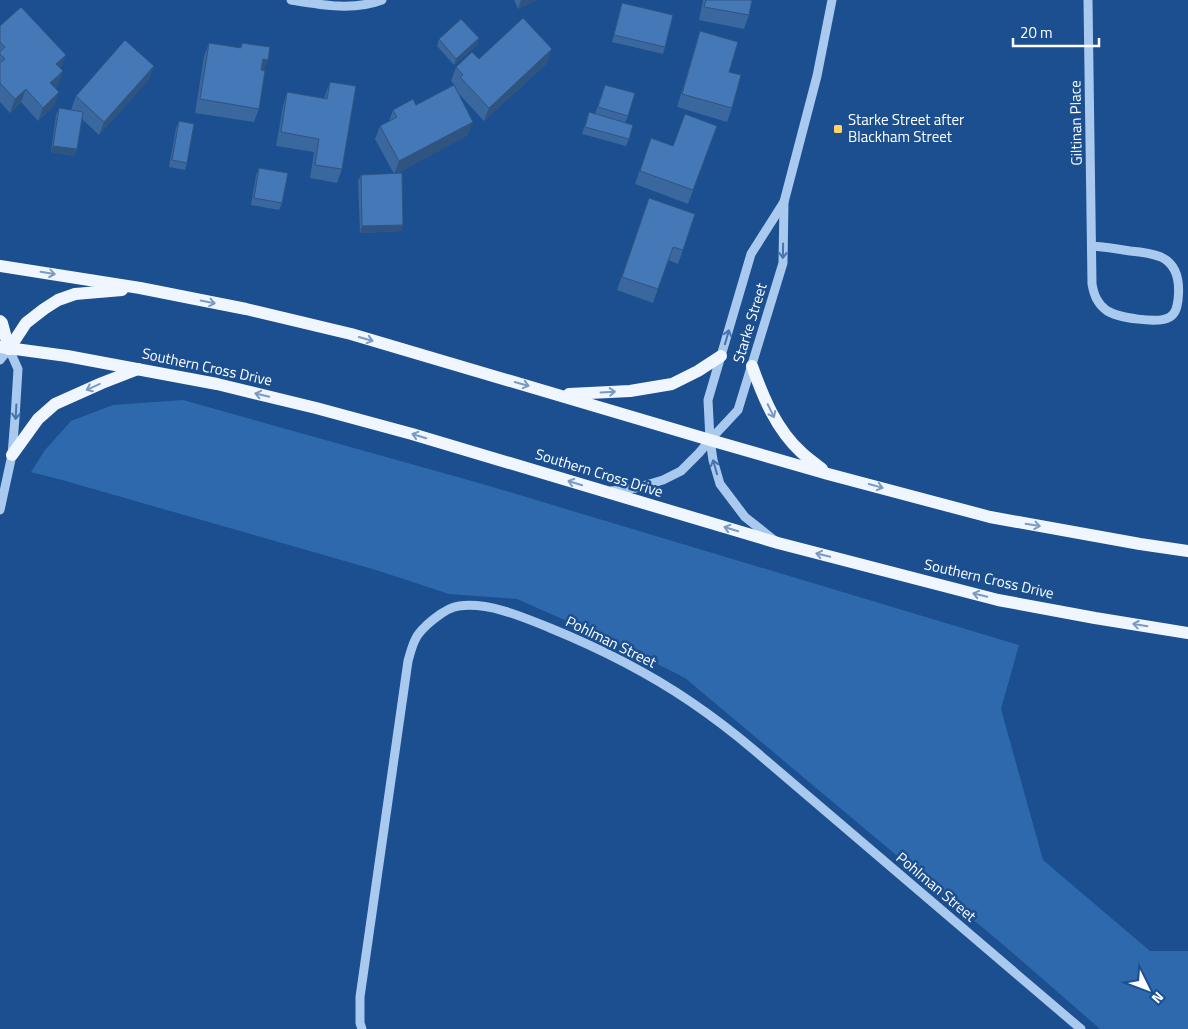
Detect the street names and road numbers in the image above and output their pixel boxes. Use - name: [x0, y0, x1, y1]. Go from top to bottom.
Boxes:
- street label: Giltinan Place: [1063, 80, 1088, 166]
- street label: Starke Street: [726, 279, 773, 366]
- street label: Southern Cross Drive: [140, 341, 274, 392]
- street label: Southern Cross Drive: [532, 442, 666, 503]
- street label: Southern Cross Drive: [922, 552, 1056, 605]
- street label: Pohlman Street: [562, 610, 661, 674]
- street label: Pohlman Street: [891, 846, 982, 928]

